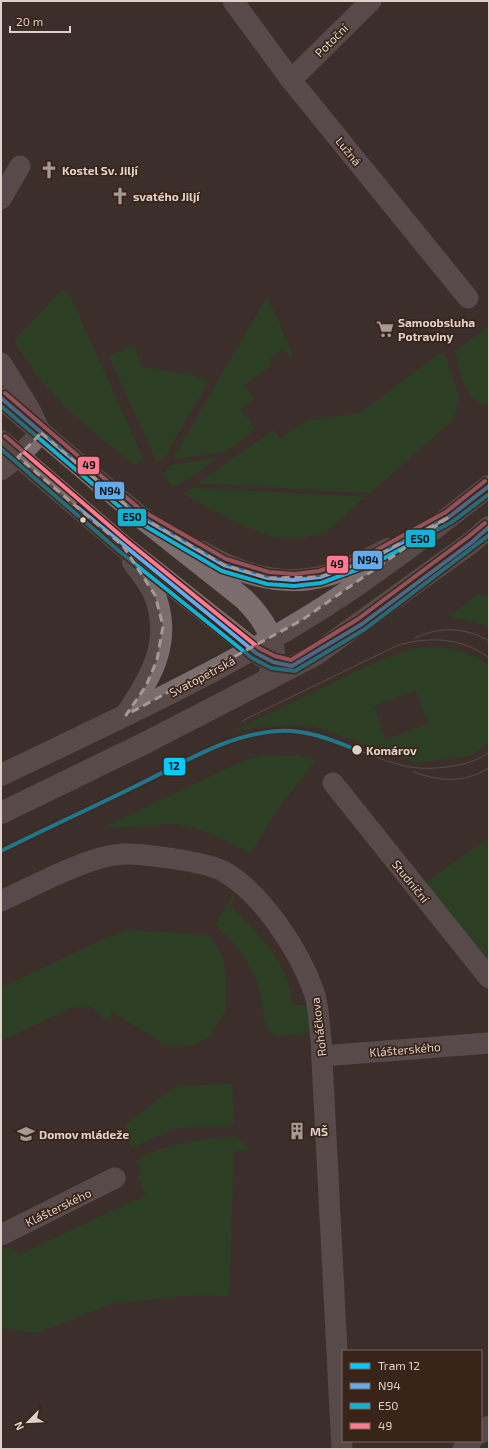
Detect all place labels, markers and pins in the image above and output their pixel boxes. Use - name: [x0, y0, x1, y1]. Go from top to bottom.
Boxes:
- church icon: Kostel Sv. Jiljí: [39, 160, 59, 180]
- place label: Kostel Sv. Jiljí: [62, 163, 139, 178]
- church icon: svatého Jiljí: [110, 186, 130, 206]
- place label: svatého Jiljí: [133, 189, 200, 204]
- place label: Samoobsluha Potraviny: [398, 315, 475, 344]
- supermarket icon: Samoobsluha Potraviny: [375, 319, 395, 339]
- unlabelled marker: [78, 515, 88, 525]
- marker: Komárov: [350, 743, 364, 757]
- place label: Komárov: [366, 743, 417, 757]
- building icon: MŠ: [287, 1121, 307, 1141]
- school or university icon: Domov mládeže: [16, 1124, 36, 1144]
- place label: MŠ: [310, 1124, 328, 1138]
- place label: Domov mládeže: [39, 1127, 129, 1141]

